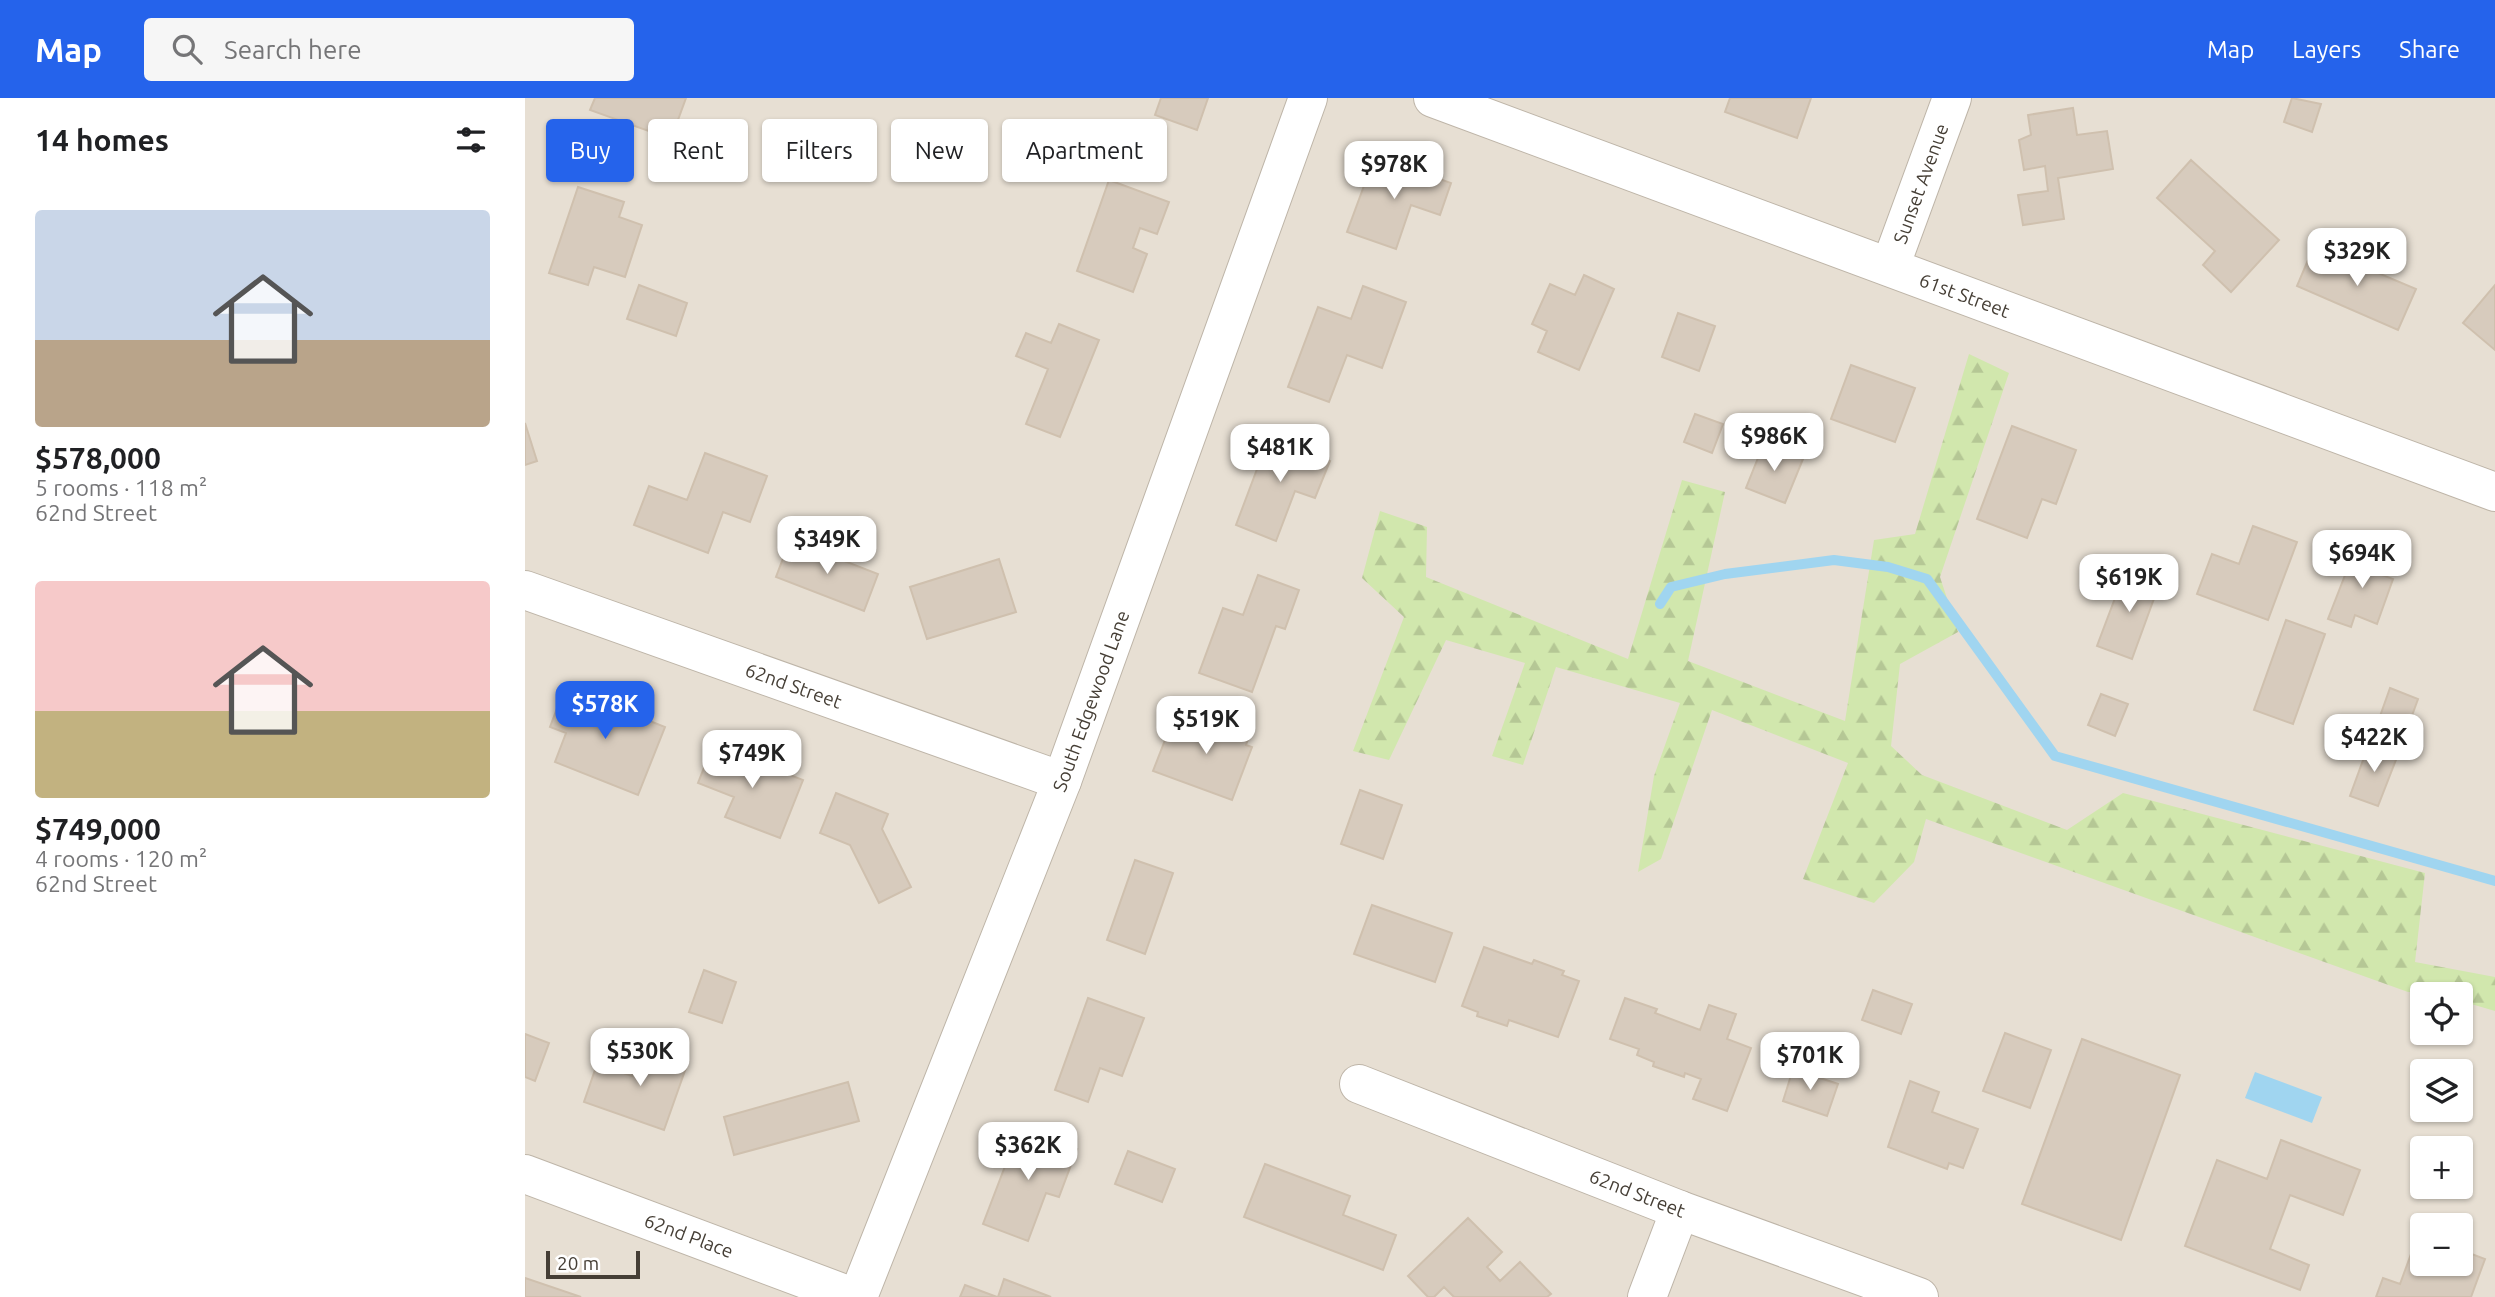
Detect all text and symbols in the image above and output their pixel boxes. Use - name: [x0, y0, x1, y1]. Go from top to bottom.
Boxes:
- search box: [144, 18, 634, 81]
- icon: search: [168, 30, 206, 68]
- text: Map: [35, 31, 102, 68]
- text: Search here: [224, 35, 362, 64]
- text: Map: [2207, 36, 2254, 63]
- text: Layers: [2292, 36, 2361, 63]
- text: Share: [2399, 36, 2460, 63]
- chip: Buy: [546, 119, 634, 182]
- chip: Rent: [648, 119, 748, 182]
- chip: Filters: [762, 119, 877, 182]
- chip: New: [891, 119, 988, 182]
- chip: Apartment: [1002, 119, 1167, 182]
- street label: Sunset Avenue: [1889, 120, 1953, 247]
- icon: filters: [452, 121, 490, 159]
- text: 14 homes: [35, 123, 169, 157]
- pin: $978K: [1345, 141, 1443, 201]
- text: $978K: [1360, 151, 1428, 176]
- pin: $329K: [2308, 228, 2406, 288]
- text: $329K: [2323, 238, 2391, 263]
- icon: home: [200, 256, 326, 382]
- street label: 61st Street: [1916, 268, 2013, 322]
- pin: $986K: [1725, 414, 1823, 473]
- text: $986K: [1740, 423, 1808, 448]
- pin: $481K: [1231, 424, 1329, 484]
- text: $481K: [1246, 434, 1314, 459]
- text: $578,000: [35, 441, 161, 475]
- text: 5 rooms · 118 m²: [35, 475, 207, 500]
- text: 62nd Street: [35, 500, 157, 525]
- pin: $349K: [778, 517, 876, 576]
- text: $349K: [793, 526, 861, 551]
- pin: $694K: [2313, 531, 2411, 590]
- text: $694K: [2328, 540, 2396, 565]
- pin: $619K: [2080, 554, 2178, 614]
- text: $619K: [2095, 564, 2163, 589]
- street label: South Edgewood Lane: [1048, 607, 1134, 795]
- icon: home: [200, 627, 326, 753]
- street label: 62nd Street: [742, 658, 845, 713]
- pin: $578K: [556, 682, 654, 741]
- text: $578K: [571, 691, 639, 716]
- pin: $519K: [1157, 696, 1255, 756]
- text: $519K: [1172, 706, 1240, 731]
- pin: $422K: [2325, 714, 2423, 774]
- text: $422K: [2340, 724, 2408, 749]
- pin: $749K: [703, 730, 801, 790]
- text: $749K: [718, 740, 786, 765]
- text: $749,000: [35, 812, 161, 846]
- text: 4 rooms · 120 m²: [35, 846, 207, 871]
- text: 62nd Street: [35, 871, 157, 896]
- map controls: [2410, 982, 2473, 1276]
- button: locate: [2410, 982, 2473, 1045]
- pin: $530K: [591, 1028, 689, 1088]
- pin: $701K: [1761, 1032, 1859, 1092]
- text: $530K: [606, 1038, 674, 1063]
- text: $701K: [1776, 1042, 1844, 1067]
- button: layers: [2410, 1059, 2473, 1122]
- pin: $362K: [979, 1122, 1077, 1182]
- text: $362K: [994, 1132, 1062, 1157]
- button: +: [2410, 1136, 2473, 1199]
- street label: 62nd Street: [1586, 1165, 1689, 1222]
- street label: 62nd Place: [641, 1209, 736, 1262]
- button: −: [2410, 1213, 2473, 1276]
- scale bar: [546, 1248, 641, 1280]
- text: 20 m: [557, 1252, 599, 1274]

